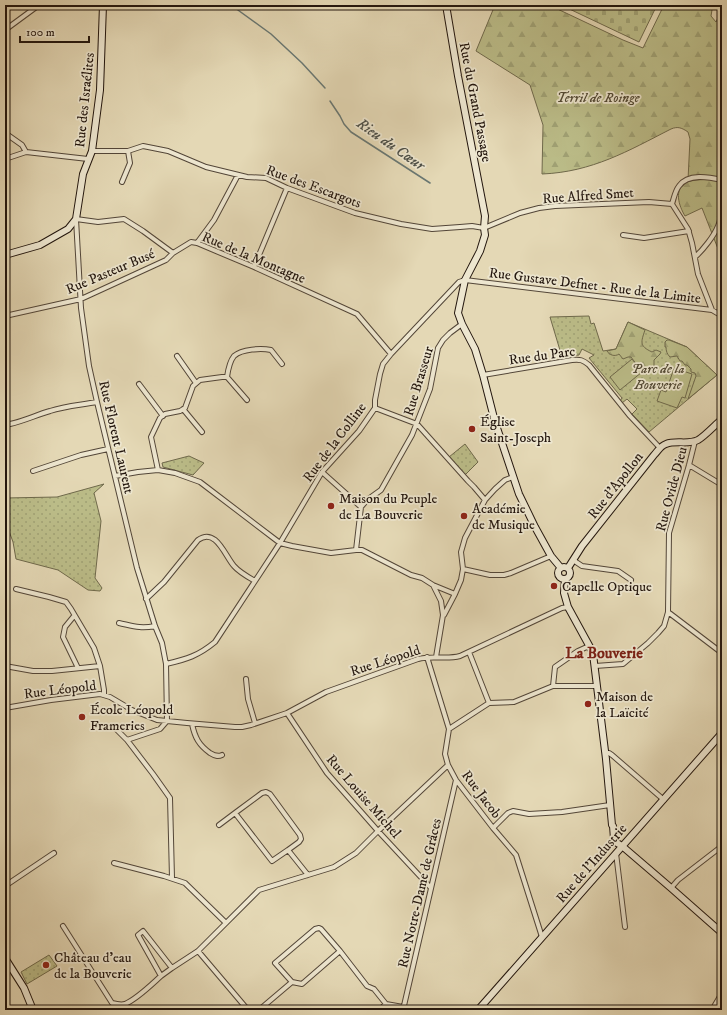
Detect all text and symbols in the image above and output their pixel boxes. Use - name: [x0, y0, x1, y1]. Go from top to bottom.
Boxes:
- scale bar: [20, 18, 89, 44]
- text: 100 m: [26, 25, 55, 40]
- street label: Rue du Grand Passage: [455, 41, 496, 164]
- street label: Rue des Israélites: [71, 51, 99, 149]
- park label: Terril de Roinge: [556, 89, 641, 107]
- water label: Rieu du Cœur: [352, 113, 430, 176]
- street label: Rue des Escargots: [264, 161, 364, 213]
- street label: Rue Alfred Smet: [542, 184, 635, 208]
- street label: Rue de la Montagne: [199, 228, 308, 288]
- street label: Rue Pasteur Busé: [63, 245, 158, 299]
- street label: Rue Gustave Defnet - Rue de la Limite: [488, 264, 702, 308]
- street label: Rue du Parc: [508, 342, 577, 370]
- street label: Rue Brasseur: [400, 344, 438, 418]
- park label: Parc de la Bouverie: [632, 360, 684, 394]
- street label: Rue Florent Laurent: [94, 379, 138, 496]
- street label: Rue de la Colline: [299, 399, 371, 486]
- place label: Église Saint-Joseph: [480, 413, 552, 447]
- marker: Église Saint-Joseph: [467, 424, 477, 434]
- street label: Rue Ovide Dieu: [652, 445, 692, 534]
- street label: Rue d'Apollon: [584, 448, 648, 523]
- place label: Maison du Peuple de La Bouverie: [339, 490, 438, 524]
- place label: Académie de Musique: [472, 500, 535, 534]
- marker: Maison du Peuple de La Bouverie: [326, 501, 336, 511]
- marker: Académie de Musique: [459, 511, 469, 521]
- place label: Capelle Optique: [562, 578, 652, 596]
- marker: Capelle Optique: [549, 581, 559, 591]
- street label: Rue Léopold: [348, 641, 423, 681]
- district label: La Bouverie: [565, 643, 643, 663]
- street label: Rue Léopold: [23, 677, 97, 703]
- place label: Maison de la Laïcité: [596, 688, 653, 722]
- marker: Maison de la Laïcité: [583, 699, 593, 709]
- place label: École Léopold Frameries: [90, 701, 173, 735]
- marker: École Léopold Frameries: [77, 712, 87, 722]
- street label: Rue Louise Michel: [322, 751, 405, 843]
- street label: Rue Jacob: [457, 767, 505, 823]
- street label: Rue Notre-Dame de Grâces: [394, 816, 446, 970]
- street label: Rue de l'Industrie: [552, 820, 631, 907]
- place label: Château d'eau de la Bouverie: [54, 949, 132, 983]
- marker: Château d'eau de la Bouverie: [41, 960, 51, 970]

